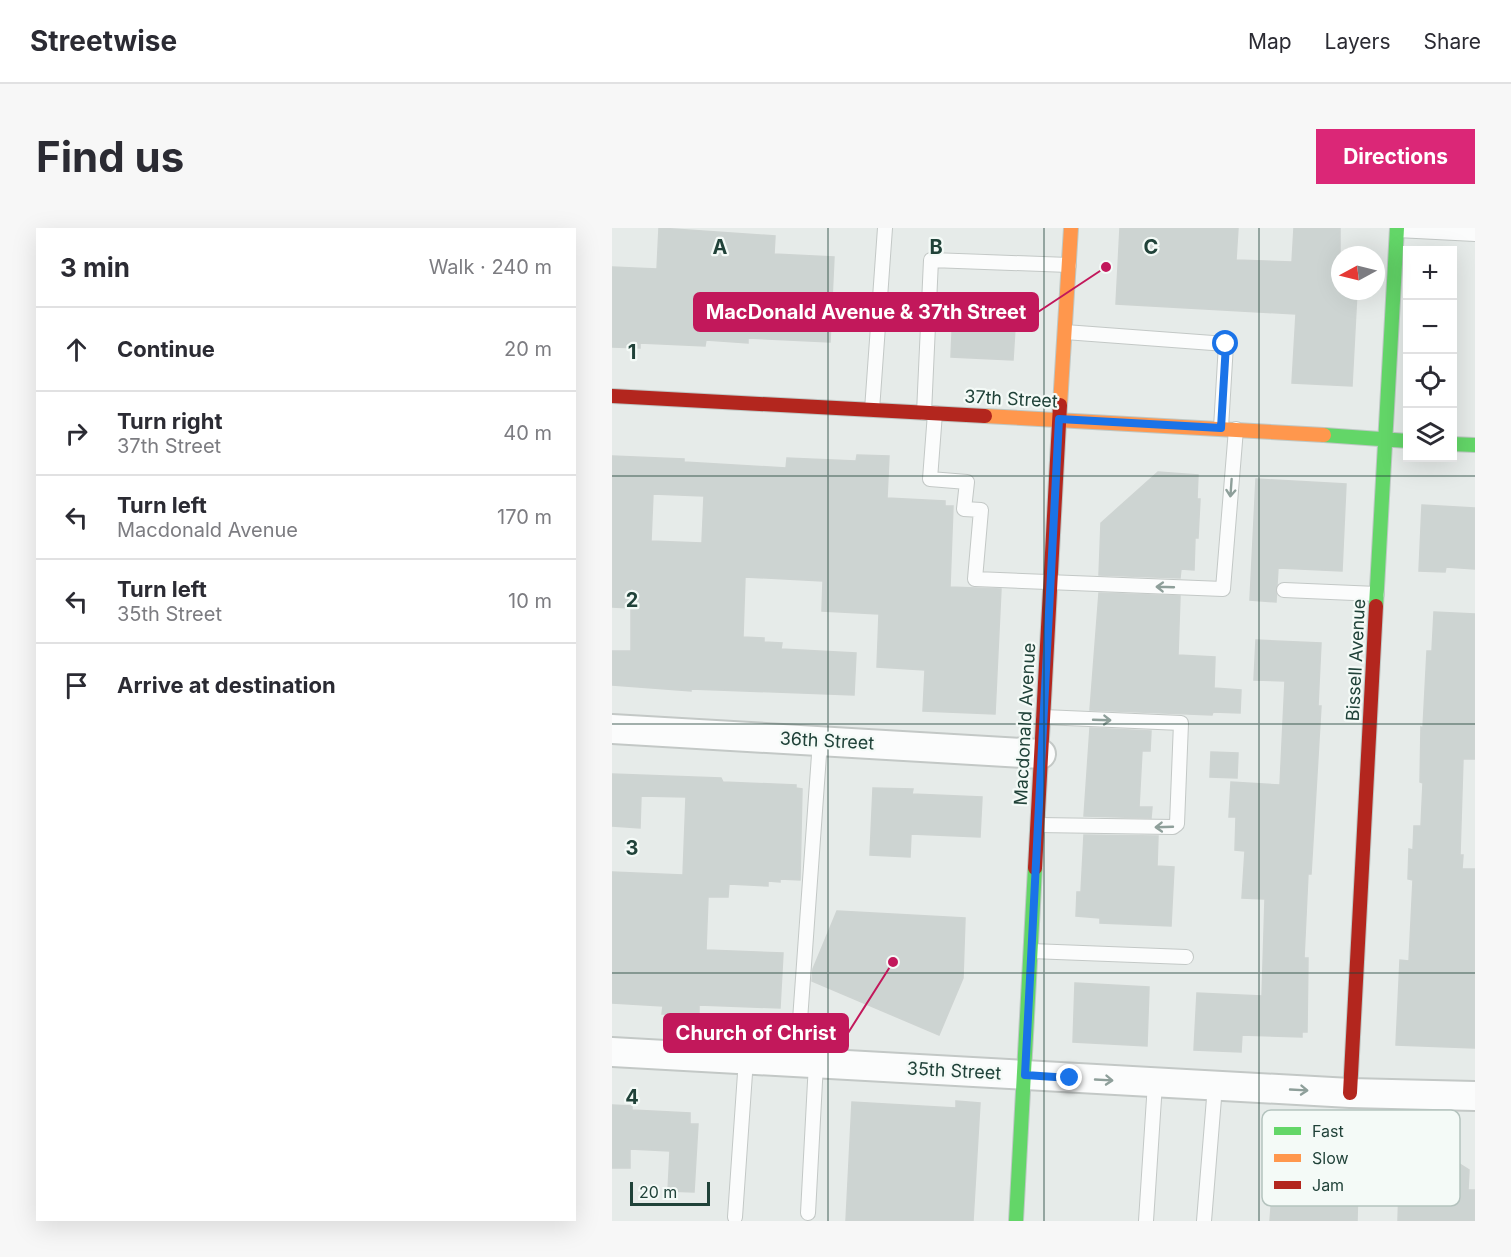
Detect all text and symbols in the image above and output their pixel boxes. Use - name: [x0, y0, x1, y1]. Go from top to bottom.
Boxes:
- text: Streetwise: [30, 24, 177, 58]
- text: Map: [1248, 29, 1292, 54]
- text: Layers: [1325, 29, 1391, 54]
- text: Share: [1424, 29, 1481, 54]
- button: Directions: [1316, 129, 1475, 184]
- text: Find us: [36, 131, 184, 182]
- text: A: [713, 235, 728, 259]
- text: B: [929, 235, 943, 259]
- text: C: [1144, 235, 1158, 259]
- north arrow: [1331, 246, 1385, 300]
- map controls: [1403, 246, 1457, 462]
- button: +: [1403, 246, 1457, 300]
- text: 3 min: [60, 252, 130, 283]
- text: Walk · 240 m: [429, 255, 552, 279]
- callout: MacDonald Avenue & 37th Street: [694, 293, 1038, 331]
- text: MacDonald Avenue & 37th Street: [706, 300, 1026, 324]
- button: −: [1403, 300, 1457, 354]
- route start: [1212, 330, 1238, 356]
- icon: ahead: [60, 333, 93, 366]
- text: Continue: [117, 336, 215, 362]
- text: 20 m: [504, 337, 552, 361]
- text: 1: [628, 340, 636, 364]
- button: locate: [1403, 354, 1457, 408]
- street label: 37th Street: [964, 386, 1058, 411]
- text: Turn right: [117, 408, 223, 434]
- button: layers: [1403, 408, 1457, 462]
- icon: right: [60, 417, 93, 450]
- text: 40 m: [503, 421, 552, 445]
- text: 37th Street: [117, 434, 221, 458]
- one-way arrow: [1225, 477, 1236, 497]
- text: Turn left: [117, 492, 207, 518]
- icon: left: [60, 501, 93, 534]
- text: 170 m: [497, 505, 552, 529]
- text: Macdonald Avenue: [117, 518, 298, 542]
- text: Turn left: [117, 576, 207, 602]
- one-way arrow: [1155, 581, 1175, 592]
- icon: left: [60, 585, 93, 618]
- text: 2: [626, 588, 638, 612]
- text: 10 m: [508, 589, 552, 613]
- street label: Bissell Avenue: [1342, 598, 1369, 722]
- text: 35th Street: [117, 602, 222, 626]
- street label: Macdonald Avenue: [1010, 642, 1039, 806]
- icon: arrive: [60, 669, 93, 702]
- text: Arrive at destination: [117, 672, 336, 698]
- one-way arrow: [1091, 714, 1111, 725]
- street label: 36th Street: [779, 728, 875, 753]
- one-way arrow: [1155, 821, 1175, 832]
- text: 3: [626, 836, 638, 860]
- callout: Church of Christ: [664, 1014, 848, 1052]
- text: Church of Christ: [676, 1021, 836, 1045]
- street label: 35th Street: [906, 1058, 1002, 1083]
- route end: [1056, 1064, 1082, 1090]
- one-way arrow: [1094, 1074, 1113, 1085]
- text: 4: [625, 1085, 639, 1109]
- one-way arrow: [1288, 1085, 1308, 1096]
- legend: [1262, 1110, 1460, 1206]
- text: Fast: [1312, 1121, 1344, 1141]
- text: Slow: [1312, 1148, 1349, 1168]
- text: Jam: [1312, 1175, 1344, 1195]
- scale bar: [630, 1179, 710, 1206]
- text: 20 m: [639, 1182, 677, 1202]

